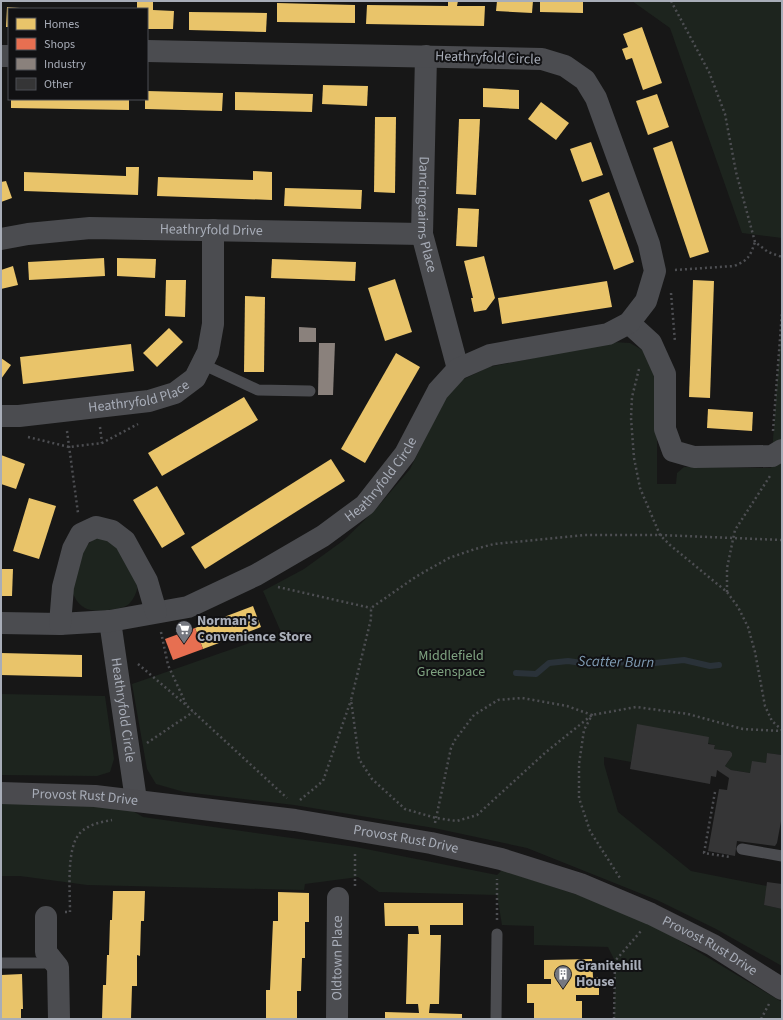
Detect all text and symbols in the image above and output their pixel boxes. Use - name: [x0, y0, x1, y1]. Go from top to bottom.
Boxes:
- legend: [8, 8, 148, 100]
- text: Homes: [44, 16, 79, 33]
- text: Shops: [44, 36, 75, 53]
- street label: Heathryfold Circle: [435, 46, 541, 70]
- text: Industry: [44, 56, 86, 73]
- text: Other: [44, 76, 74, 93]
- street label: Dancingcairns Place: [412, 156, 442, 275]
- street label: Heathryfold Drive: [160, 219, 263, 241]
- street label: Heathryfold Place: [87, 375, 194, 418]
- street label: Heathryfold Circle: [340, 434, 422, 527]
- place label: Norman's Convenience Store: [197, 611, 312, 647]
- supermarket icon: Norman's Convenience Store: [174, 619, 194, 644]
- park label: Middlefield Greenspace: [417, 646, 485, 682]
- water label: Scatter Burn: [578, 651, 654, 673]
- street label: Heathryfold Circle: [105, 656, 140, 764]
- street label: Provost Rust Drive: [31, 784, 139, 811]
- street label: Provost Rust Drive: [352, 820, 460, 859]
- street label: Provost Rust Drive: [659, 911, 761, 981]
- street label: Oldtown Place: [327, 915, 348, 1001]
- place label: Granitehill House: [576, 956, 642, 992]
- building icon: Granitehill House: [553, 964, 573, 989]

